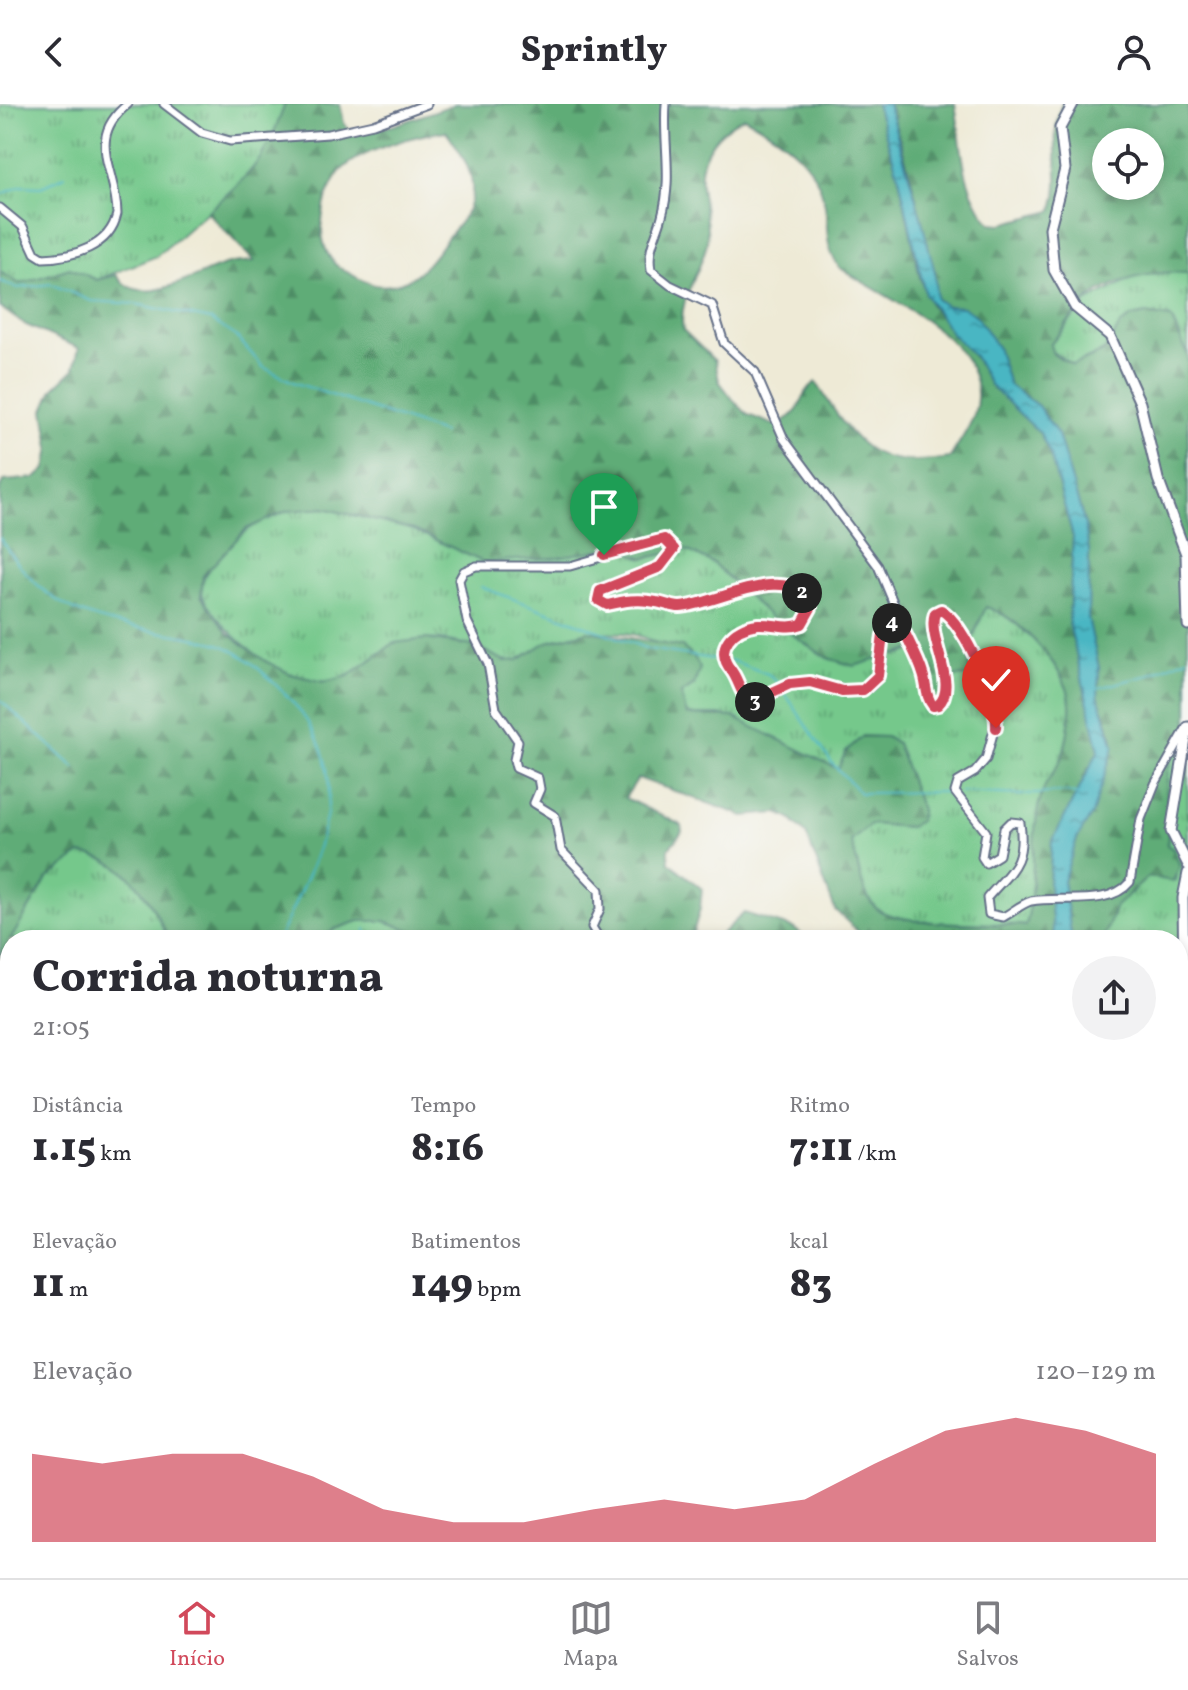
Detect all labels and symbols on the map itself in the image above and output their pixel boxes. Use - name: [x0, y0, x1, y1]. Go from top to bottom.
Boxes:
- pin: [570, 473, 638, 555]
- pin: 2: [782, 573, 822, 613]
- pin: 4: [872, 603, 912, 643]
- pin: [962, 646, 1030, 728]
- pin: 3: [735, 682, 775, 722]

